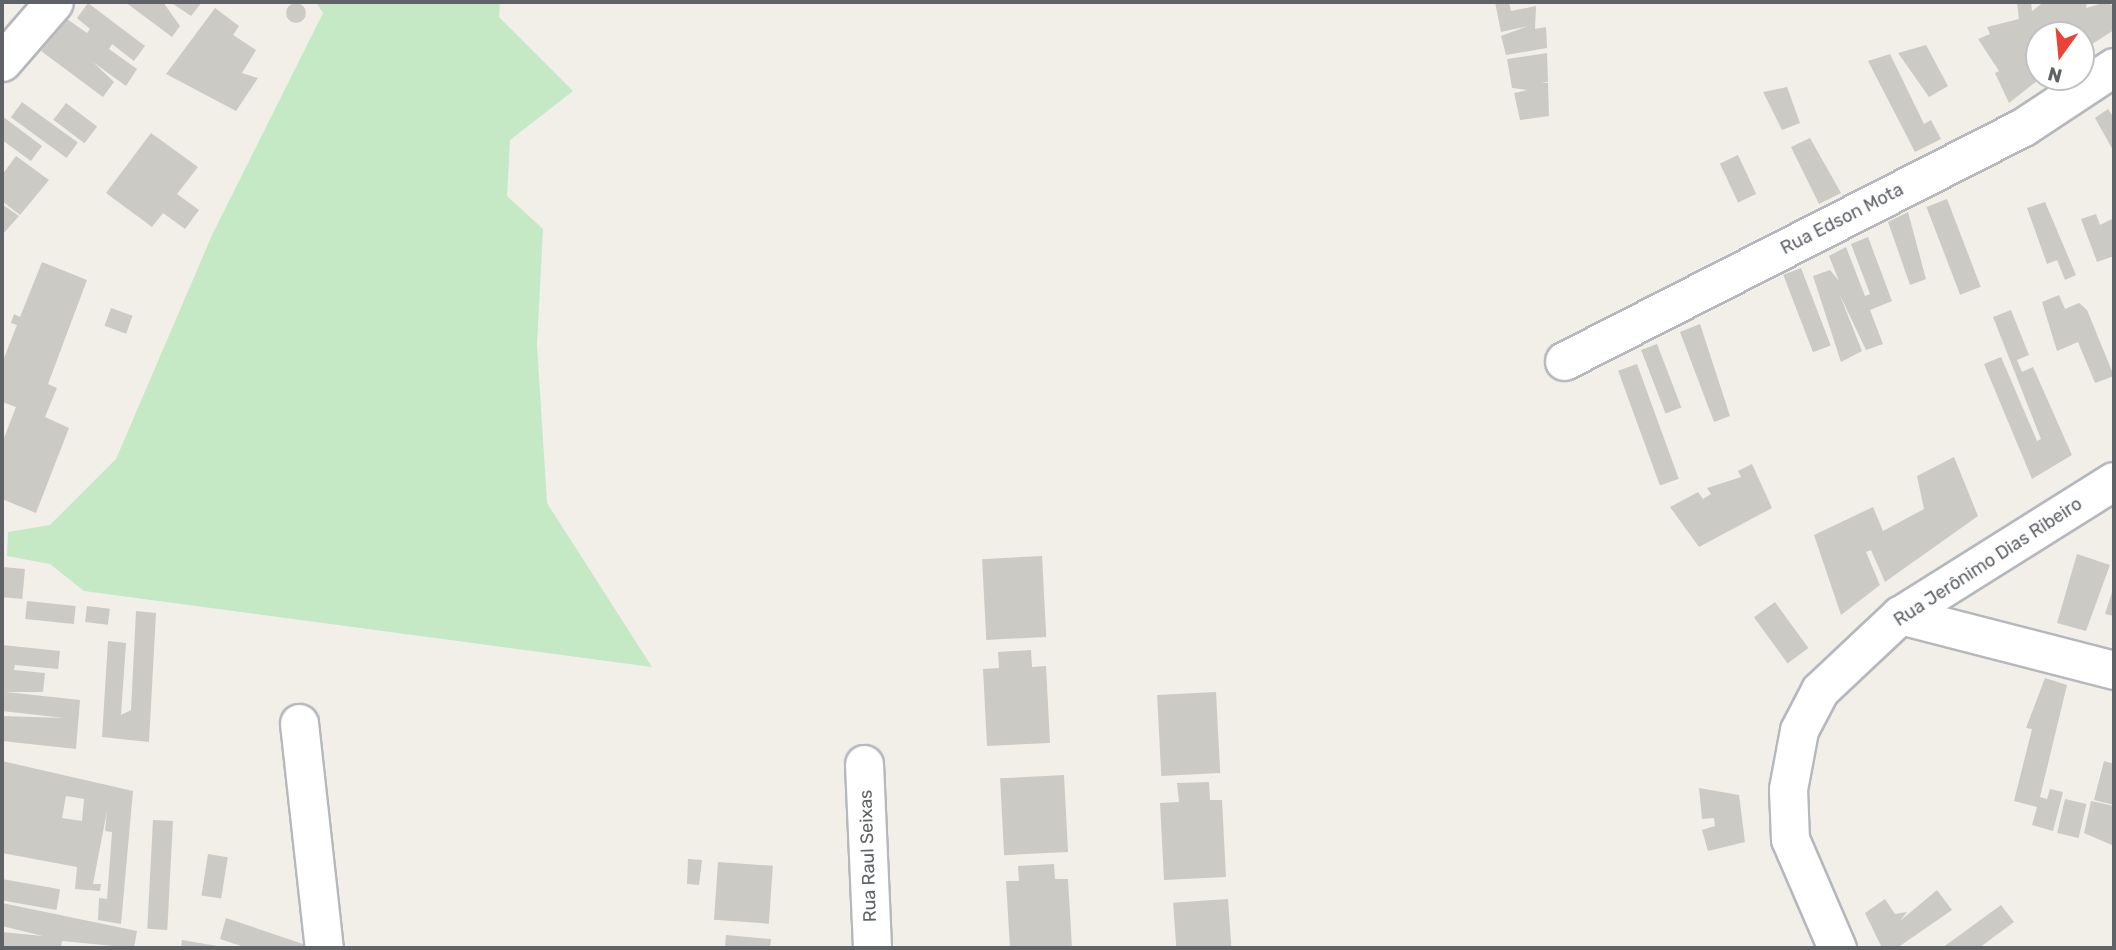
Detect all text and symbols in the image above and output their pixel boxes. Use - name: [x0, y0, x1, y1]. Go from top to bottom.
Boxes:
- north arrow: [2025, 21, 2095, 91]
- text: N: [2045, 62, 2065, 88]
- street label: Rua Edson Mota: [1777, 179, 1907, 259]
- street label: Rua Jerônimo Dias Ribeiro: [1890, 493, 2086, 631]
- street label: Rua Raul Seixas: [855, 789, 881, 923]

